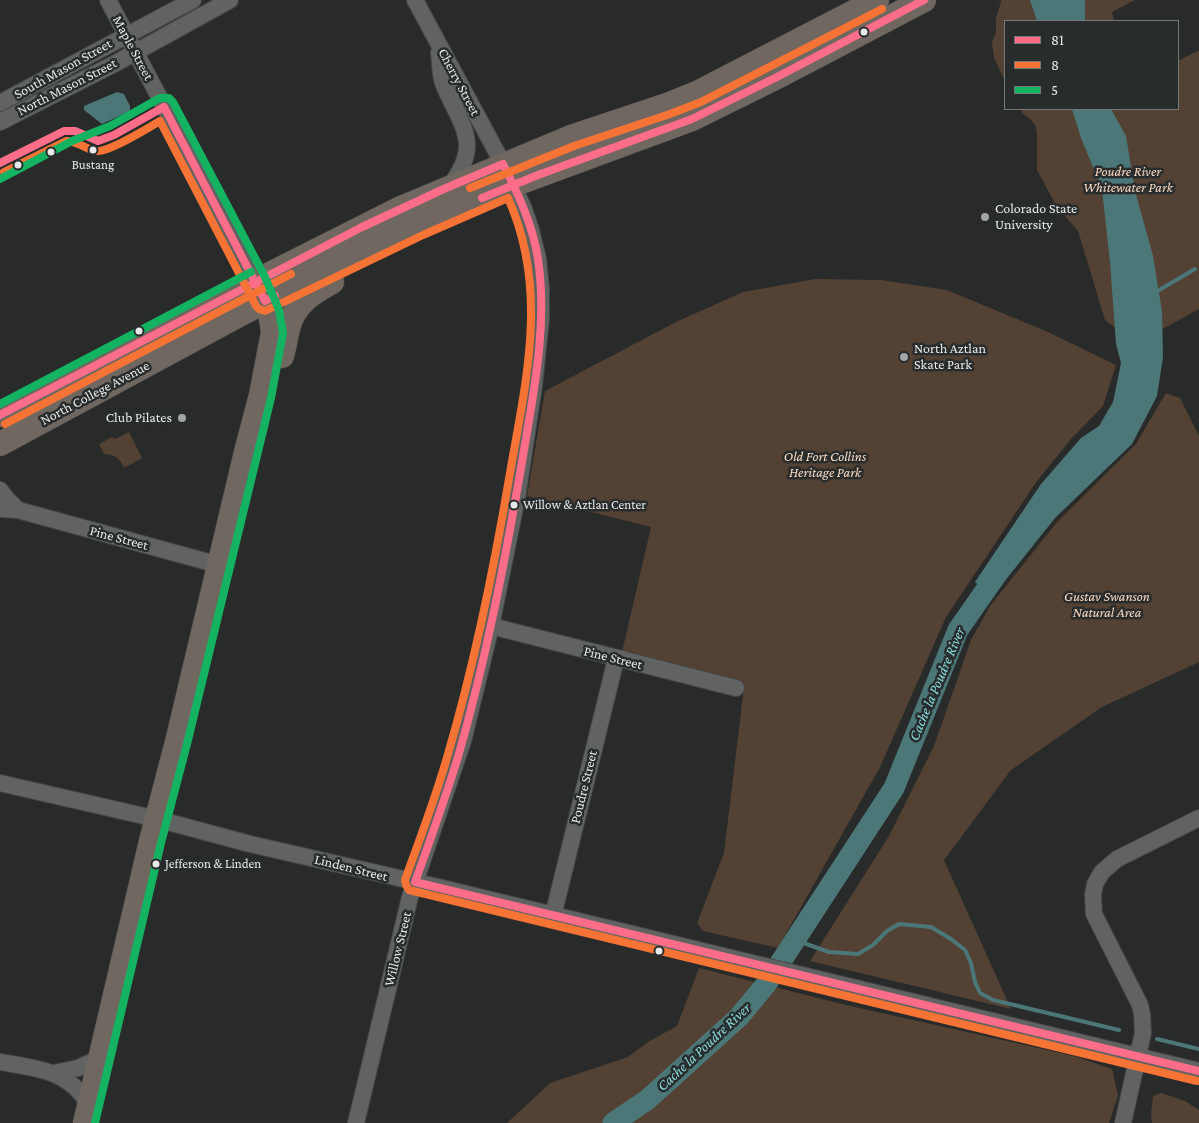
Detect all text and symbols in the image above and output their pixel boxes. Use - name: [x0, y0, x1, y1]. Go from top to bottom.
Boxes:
- street label: Maple Street: [109, 13, 157, 83]
- legend: [1004, 20, 1179, 110]
- unlabelled marker: [859, 27, 869, 37]
- text: 81: [1051, 32, 1064, 48]
- street label: South Mason Street: [11, 35, 115, 103]
- street label: Cherry Street: [434, 45, 484, 119]
- street label: North Mason Street: [14, 55, 120, 119]
- text: 8: [1051, 57, 1059, 73]
- text: 5: [1051, 82, 1058, 98]
- marker: Bustang: [88, 145, 98, 155]
- unlabelled marker: [46, 147, 56, 157]
- place label: Bustang: [72, 157, 114, 173]
- unlabelled marker: [13, 160, 23, 170]
- park label: Poudre River Whitewater Park: [1083, 164, 1173, 196]
- place label: Colorado State University: [995, 201, 1077, 233]
- marker: Colorado State University: [979, 211, 991, 223]
- unlabelled marker: [134, 326, 144, 336]
- place label: North Aztlan Skate Park: [914, 341, 986, 374]
- marker: North Aztlan Skate Park: [898, 351, 910, 363]
- street label: North College Avenue: [38, 357, 152, 429]
- place label: Club Pilates: [106, 410, 172, 426]
- marker: Club Pilates: [176, 412, 188, 424]
- park label: Old Fort Collins Heritage Park: [784, 449, 866, 482]
- place label: Willow & Aztlan Center: [523, 497, 646, 513]
- marker: Willow & Aztlan Center: [509, 500, 519, 510]
- street label: Pine Street: [88, 522, 150, 554]
- park label: Gustav Swanson Natural Area: [1064, 589, 1150, 622]
- water label: Cache la Poudre River: [905, 625, 969, 743]
- street label: Pine Street: [582, 643, 644, 673]
- street label: Poudre Street: [567, 749, 601, 825]
- street label: Linden Street: [313, 851, 389, 885]
- place label: Jefferson & Linden: [165, 856, 261, 872]
- marker: Jefferson & Linden: [151, 859, 161, 869]
- street label: Willow Street: [381, 910, 415, 988]
- unlabelled marker: [654, 946, 664, 956]
- water label: Cache la Poudre River: [653, 999, 755, 1095]

